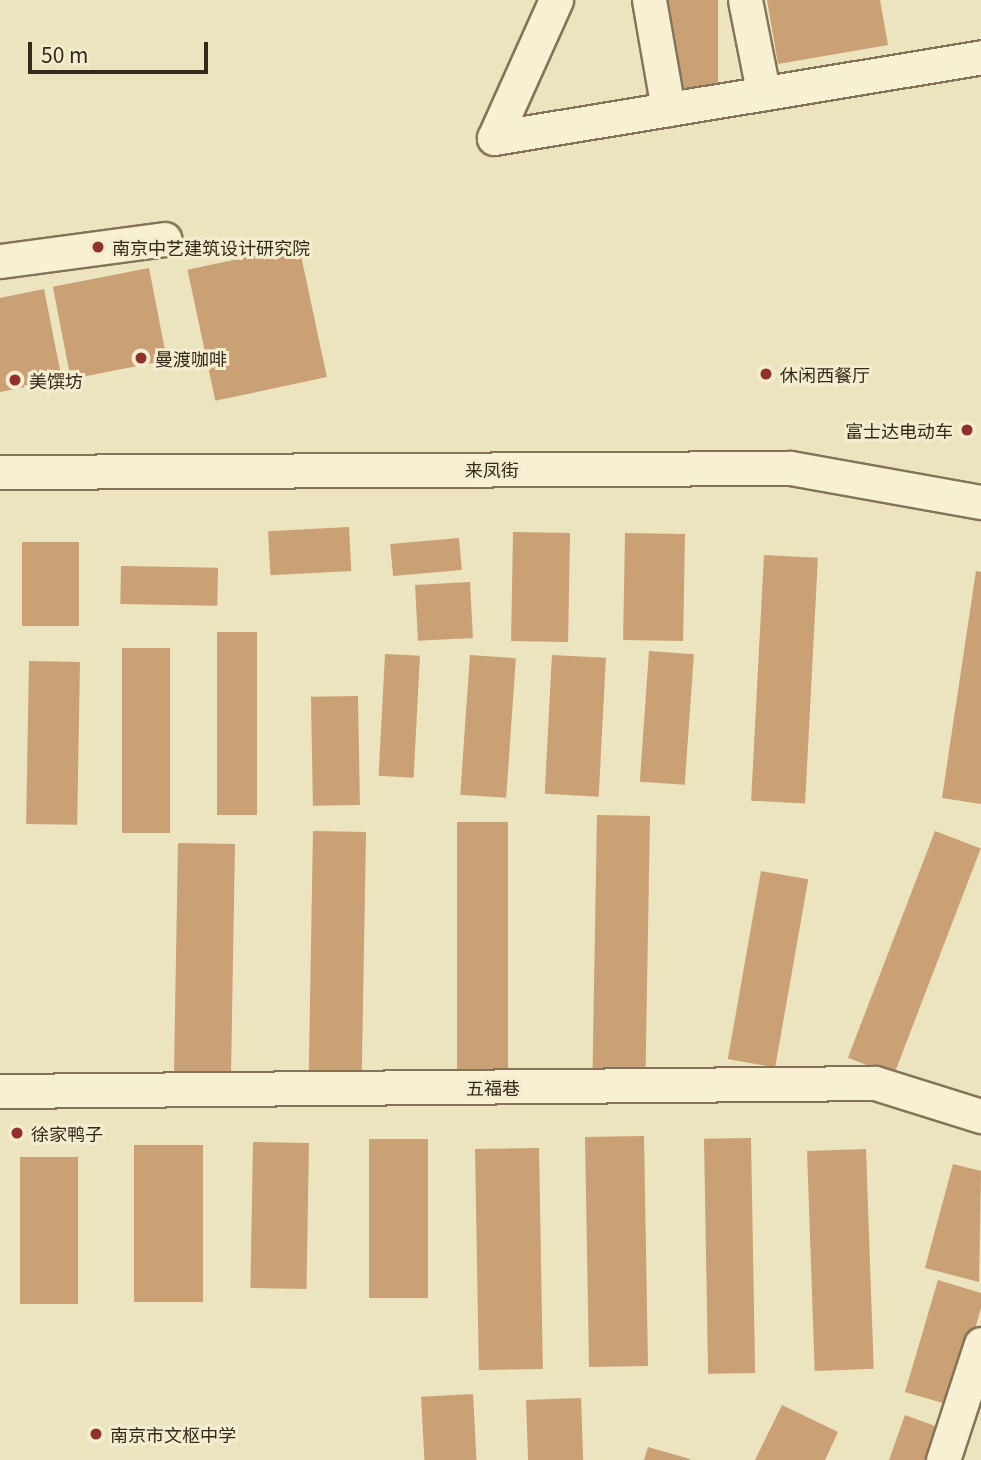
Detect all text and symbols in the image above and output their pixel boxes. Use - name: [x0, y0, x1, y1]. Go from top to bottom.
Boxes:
- scale bar: [32, 28, 212, 72]
- text: 50 m: [41, 39, 88, 69]
- place label: 南京中艺建筑设计研究院: [112, 236, 310, 258]
- marker: 南京中艺建筑设计研究院: [90, 239, 106, 255]
- place label: 曼渡咖啡: [155, 347, 227, 369]
- marker: 曼渡咖啡: [133, 350, 149, 366]
- place label: 休闲西餐厅: [780, 363, 870, 385]
- marker: 休闲西餐厅: [758, 366, 774, 382]
- place label: 美馔坊: [29, 369, 83, 391]
- marker: 美馔坊: [7, 372, 23, 388]
- place label: 富士达电动车: [845, 419, 953, 441]
- marker: 富士达电动车: [959, 422, 975, 438]
- street label: 来凤街: [465, 458, 519, 480]
- street label: 五福巷: [466, 1076, 520, 1098]
- place label: 徐家鸭子: [31, 1122, 103, 1144]
- marker: 徐家鸭子: [9, 1125, 25, 1141]
- place label: 南京市文枢中学: [110, 1423, 236, 1445]
- marker: 南京市文枢中学: [88, 1426, 104, 1442]

